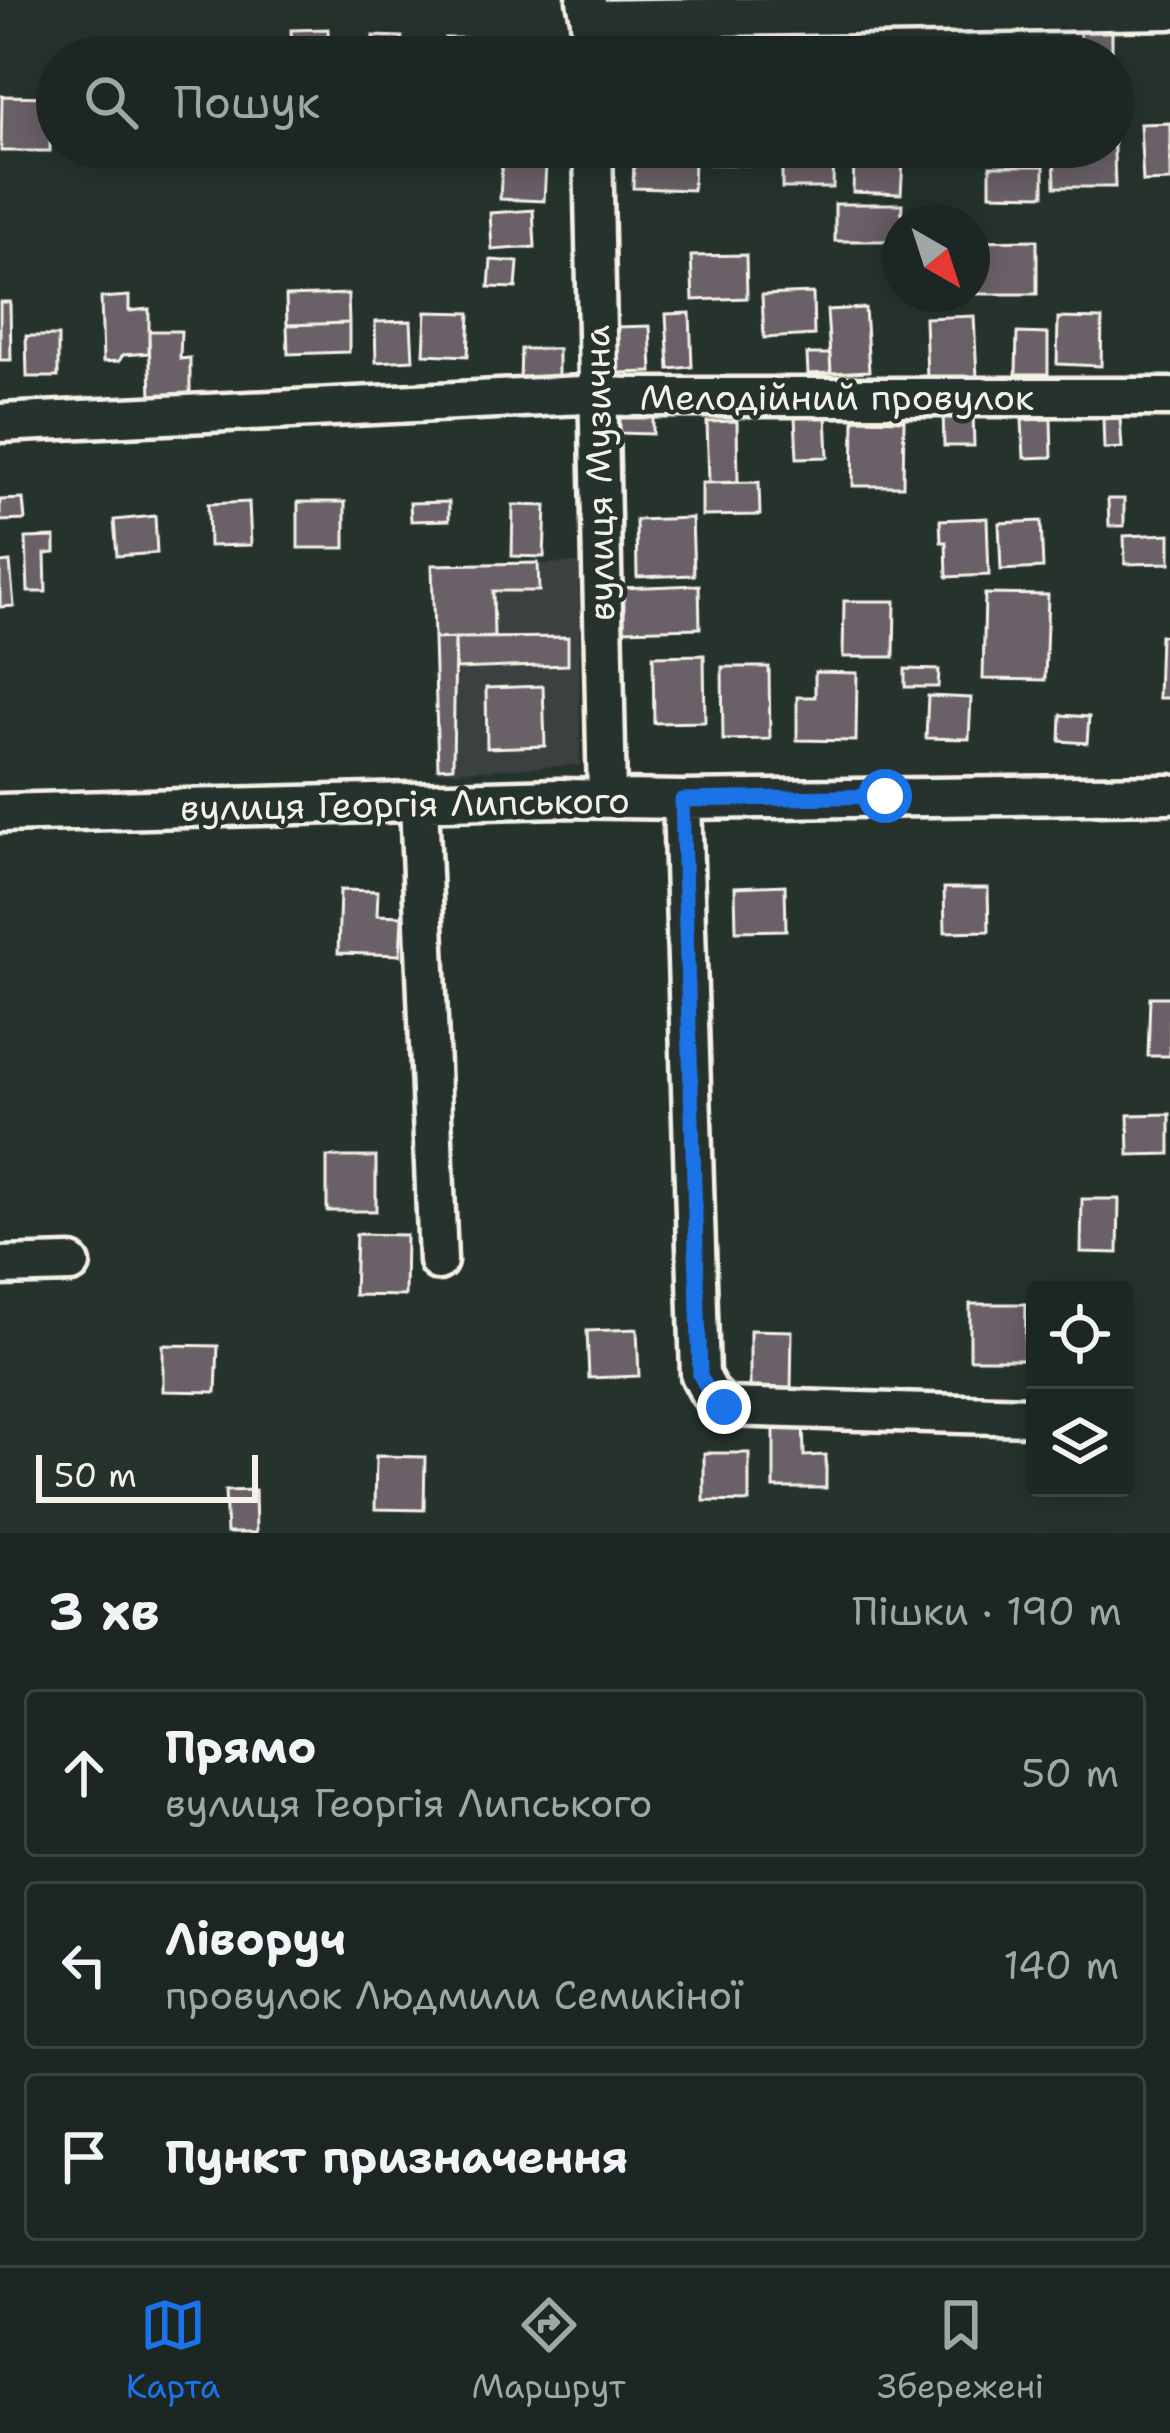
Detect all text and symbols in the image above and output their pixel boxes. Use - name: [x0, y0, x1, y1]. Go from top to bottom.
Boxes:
- search box: [36, 36, 1134, 168]
- icon: search: [78, 69, 144, 135]
- text: Пошук: [174, 72, 320, 132]
- north arrow: [882, 204, 990, 312]
- street label: вулиця Музична: [572, 325, 626, 621]
- street label: Мелодійний провулок: [640, 373, 1034, 422]
- route start: [858, 769, 912, 823]
- street label: вулиця Георгія Липського: [180, 776, 630, 832]
- map controls: [1026, 1281, 1134, 1497]
- button: locate: [1026, 1281, 1134, 1389]
- route end: [697, 1380, 751, 1434]
- button: layers: [1026, 1389, 1134, 1497]
- scale bar: [36, 1449, 258, 1502]
- text: 50 m: [54, 1453, 137, 1498]
- text: 3 хв: [48, 1577, 159, 1645]
- text: Пішки · 190 m: [852, 1585, 1122, 1637]
- text: Прямо: [165, 1717, 316, 1777]
- icon: ahead: [51, 1740, 117, 1806]
- text: 50 m: [1021, 1747, 1119, 1799]
- text: вулиця Георгія Липського: [165, 1777, 652, 1829]
- text: Ліворуч: [165, 1909, 346, 1969]
- icon: left: [51, 1932, 117, 1998]
- text: 140 m: [1003, 1939, 1119, 1991]
- text: провулок Людмили Семикіної: [165, 1969, 743, 2021]
- icon: arrive: [51, 2124, 117, 2190]
- text: Пункт призначення: [165, 2127, 628, 2187]
- tab: Карта: [126, 2292, 220, 2409]
- tab: Маршрут: [472, 2292, 626, 2409]
- tab: Збережені: [877, 2292, 1044, 2409]

